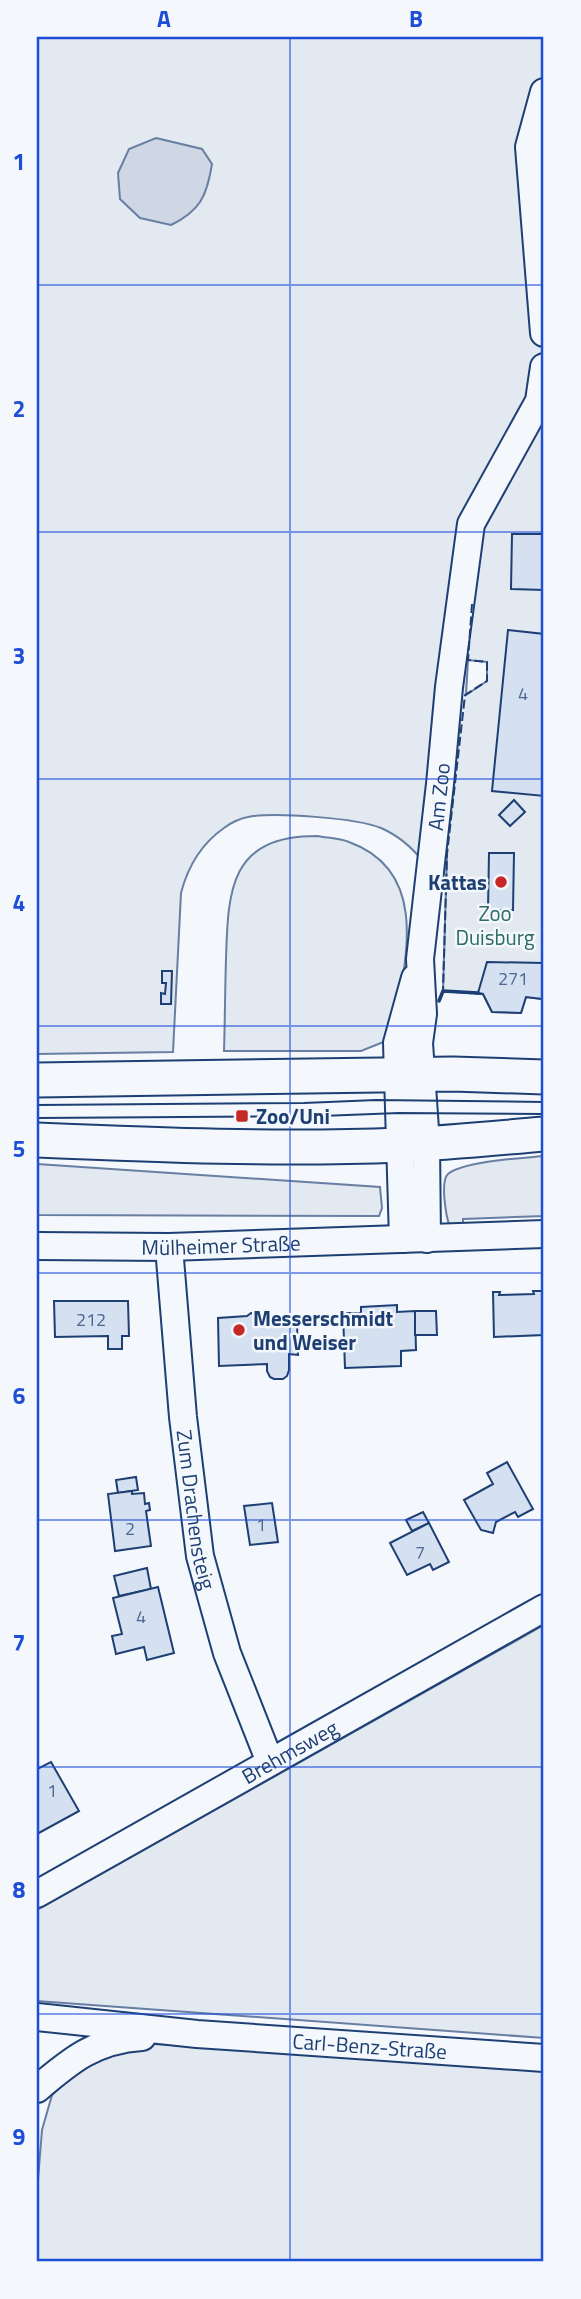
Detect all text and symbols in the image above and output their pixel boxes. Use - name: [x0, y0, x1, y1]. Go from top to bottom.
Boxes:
- text: A: [157, 1, 171, 36]
- text: B: [409, 1, 423, 36]
- text: 1: [13, 144, 25, 179]
- text: 2: [13, 391, 25, 426]
- text: 3: [13, 638, 25, 673]
- house number: 4: [518, 680, 528, 707]
- street label: Am Zoo: [419, 761, 458, 832]
- place label: Kattas: [428, 866, 487, 898]
- marker: Kattas: [493, 874, 509, 890]
- text: 4: [13, 885, 25, 920]
- park label: Zoo Duisburg: [455, 897, 535, 953]
- house number: 271: [498, 965, 528, 992]
- place label: Zoo/Uni: [256, 1100, 330, 1132]
- marker: Zoo/Uni: [234, 1108, 250, 1124]
- text: 5: [13, 1131, 25, 1166]
- street label: Mülheimer Straße: [141, 1226, 301, 1263]
- place label: Messerschmidt und Weiser: [253, 1302, 393, 1358]
- house number: 212: [76, 1306, 106, 1333]
- marker: Messerschmidt und Weiser: [231, 1322, 247, 1338]
- text: 6: [13, 1378, 26, 1413]
- street label: Zum Drachensteig: [169, 1428, 225, 1593]
- house number: 1: [256, 1511, 266, 1538]
- house number: 2: [125, 1515, 135, 1542]
- house number: 7: [415, 1539, 425, 1566]
- house number: 4: [136, 1603, 146, 1630]
- text: 7: [13, 1625, 25, 1660]
- street label: Brehmsweg: [235, 1711, 344, 1792]
- house number: 1: [47, 1777, 57, 1804]
- text: 8: [13, 1872, 26, 1907]
- street label: Carl-Benz-Straße: [291, 2025, 448, 2067]
- text: 9: [13, 2119, 26, 2154]

